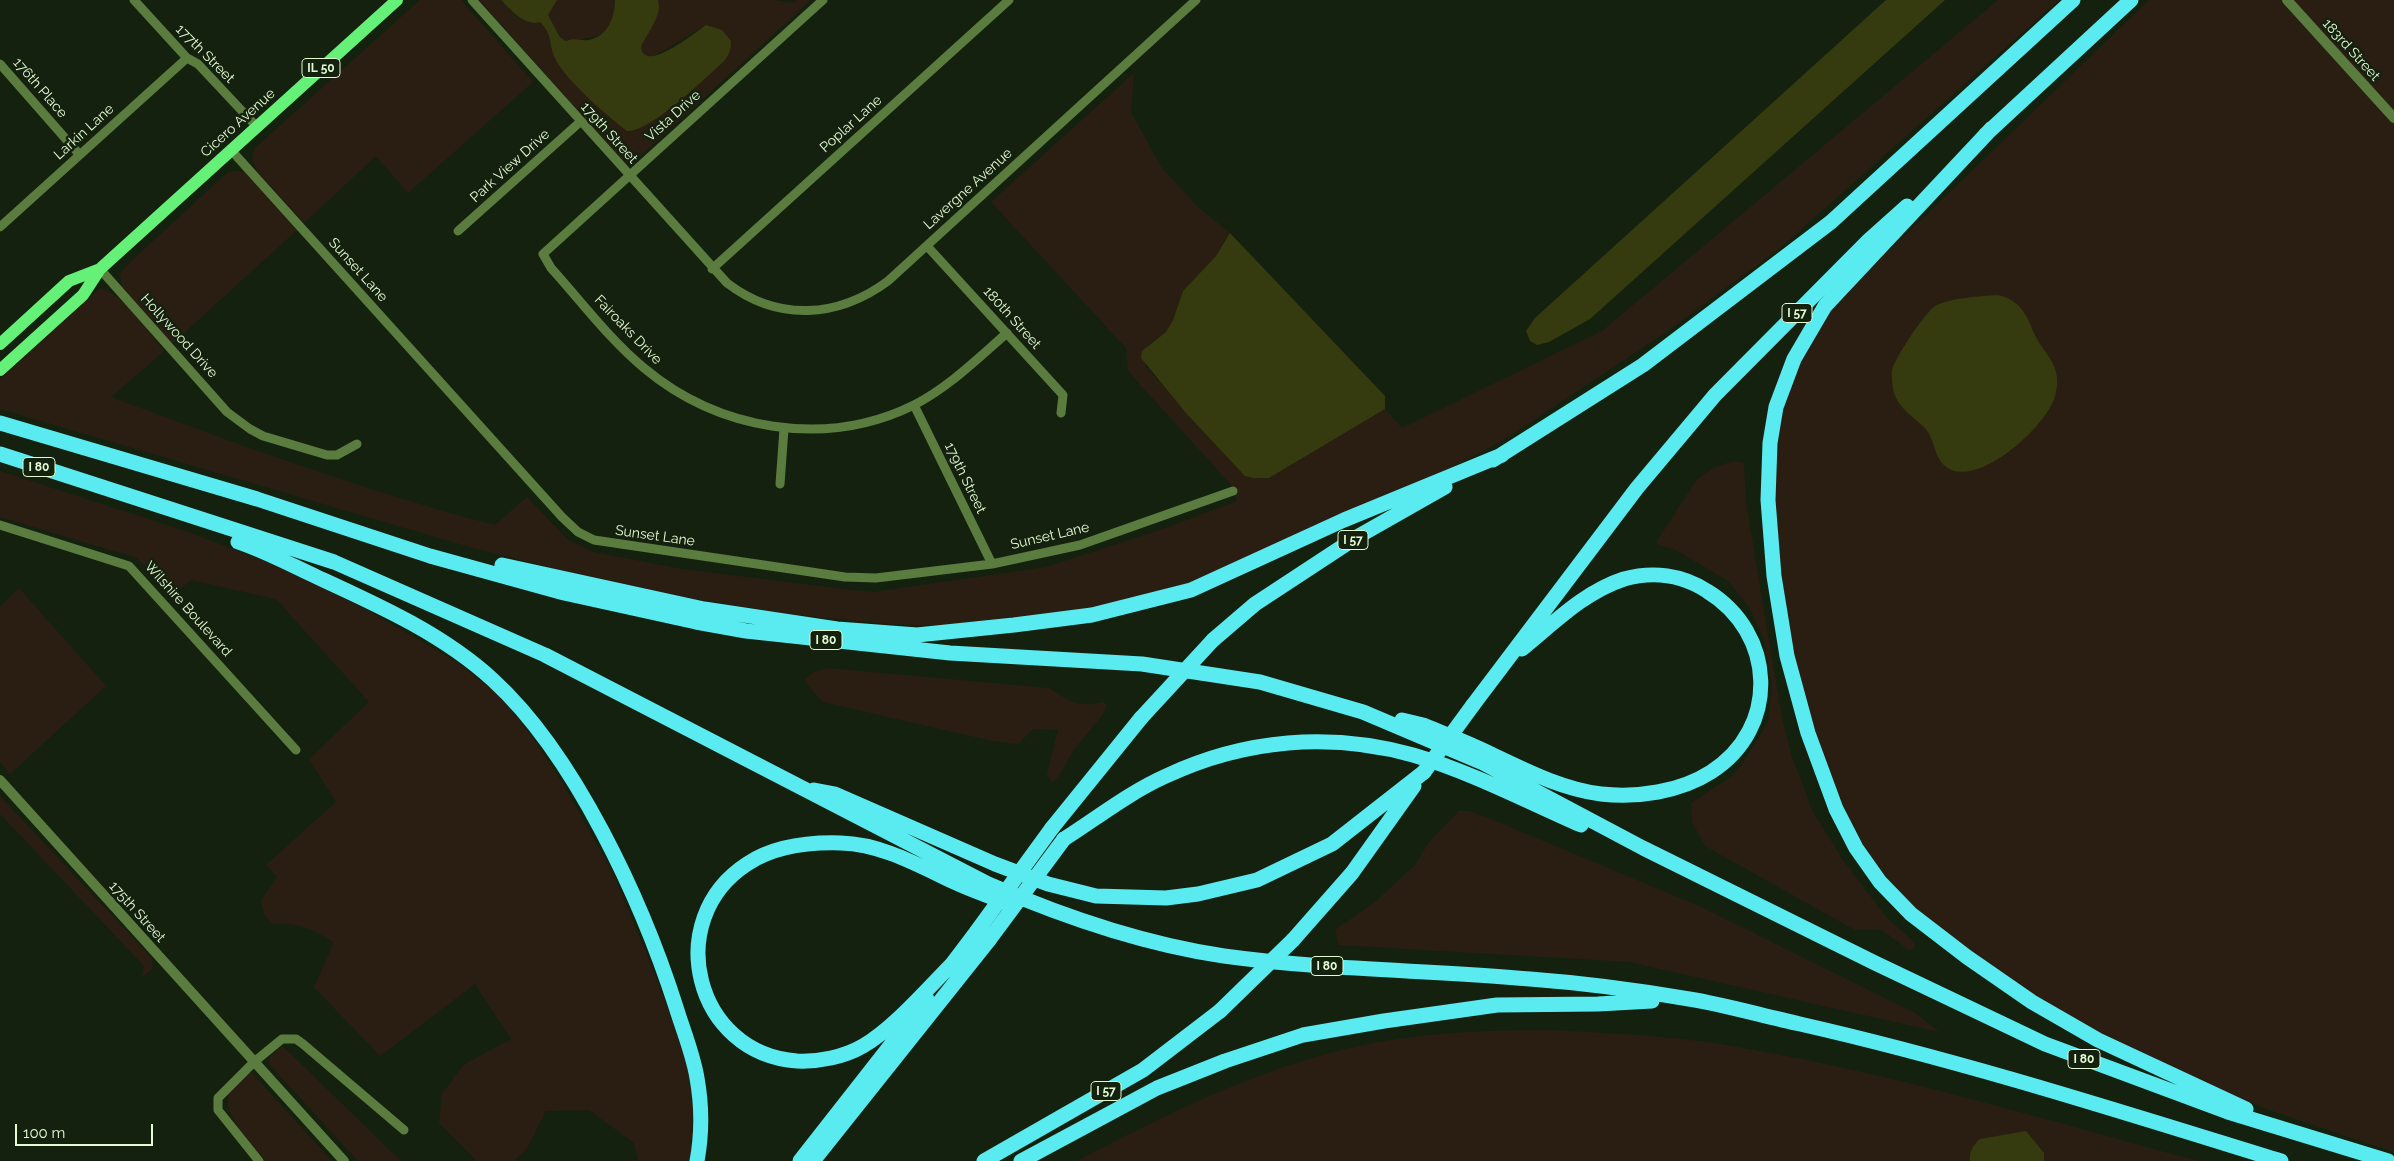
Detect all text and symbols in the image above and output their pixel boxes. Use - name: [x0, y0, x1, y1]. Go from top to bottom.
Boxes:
- street label: 183rd Street: [2319, 16, 2383, 84]
- street label: 177th Street: [172, 21, 238, 87]
- street label: 176th Place: [9, 54, 71, 122]
- road number: IL 50: [302, 58, 340, 78]
- street label: Cicero Avenue: [197, 85, 279, 161]
- street label: Vista Drive: [642, 87, 704, 145]
- street label: Poplar Lane: [817, 92, 885, 156]
- street label: 179th Street: [577, 99, 641, 167]
- street label: Larkin Lane: [50, 101, 118, 163]
- street label: Park View Drive: [467, 126, 553, 206]
- street label: Lavergne Avenue: [920, 145, 1016, 233]
- street label: Sunset Lane: [325, 235, 391, 305]
- street label: 180th Street: [980, 283, 1044, 353]
- street label: Hollywood Drive: [137, 291, 221, 381]
- street label: Fairoaks Drive: [591, 292, 665, 368]
- road number: I 57: [1782, 304, 1812, 322]
- street label: 179th Street: [941, 440, 989, 516]
- road number: I 80: [23, 458, 55, 477]
- street label: Sunset Lane: [1009, 519, 1091, 553]
- street label: Sunset Lane: [614, 522, 696, 550]
- road number: I 57: [1338, 530, 1368, 550]
- street label: Wilshire Boulevard: [141, 558, 235, 660]
- road number: I 80: [810, 630, 842, 650]
- street label: 175th Street: [105, 878, 169, 946]
- road number: I 80: [1311, 956, 1343, 976]
- road number: I 80: [2068, 1050, 2100, 1068]
- road number: I 57: [1091, 1082, 1121, 1100]
- scale bar: [18, 1114, 155, 1146]
- text: 100 m: [23, 1124, 65, 1142]

